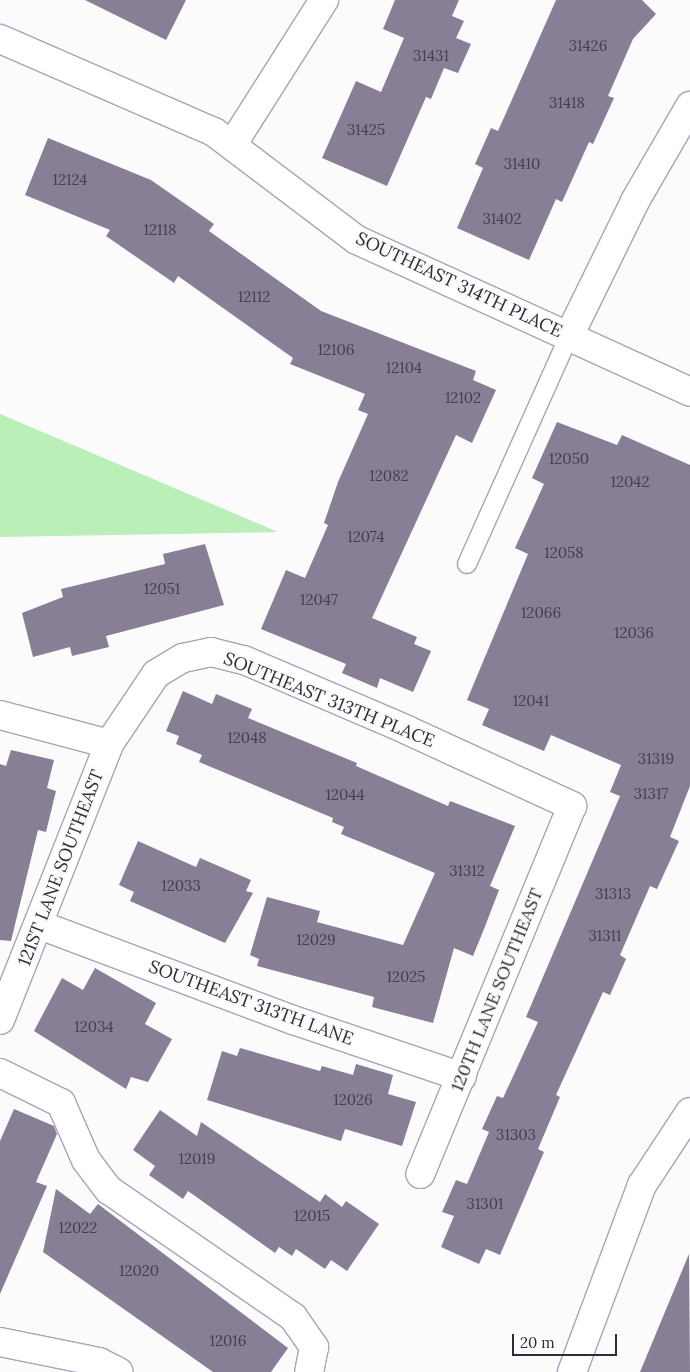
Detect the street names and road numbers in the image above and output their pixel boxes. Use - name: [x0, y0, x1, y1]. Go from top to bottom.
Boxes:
- street label: SOUTHEAST 314TH PLACE: [352, 228, 566, 342]
- street label: SOUTHEAST 313TH PLACE: [220, 648, 438, 752]
- street label: 121ST LANE SOUTHEAST: [14, 767, 108, 969]
- street label: 120TH LANE SOUTHEAST: [446, 885, 548, 1095]
- street label: SOUTHEAST 313TH LANE: [146, 956, 356, 1050]

